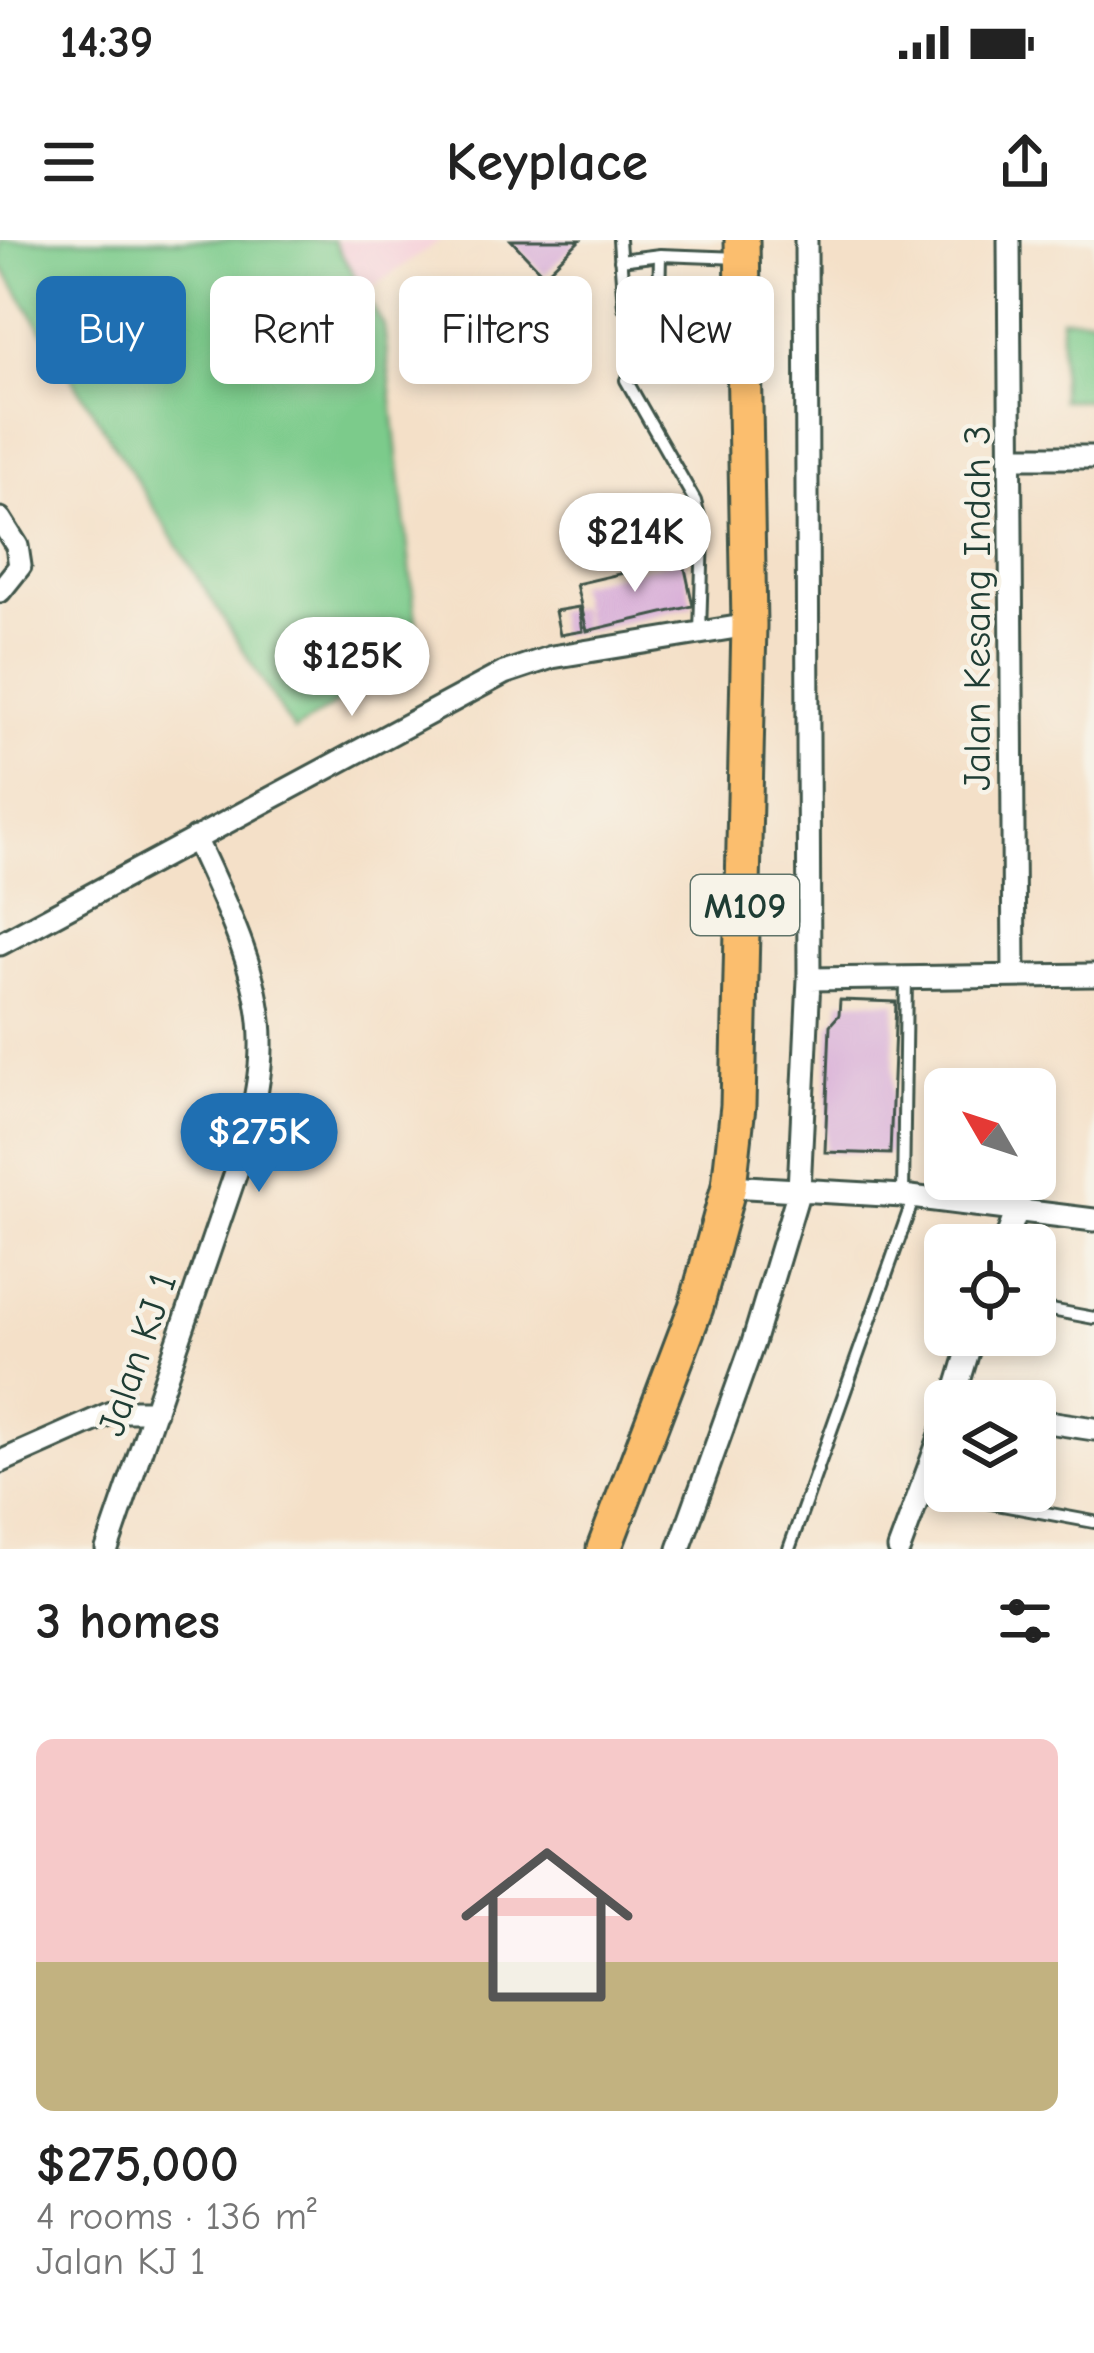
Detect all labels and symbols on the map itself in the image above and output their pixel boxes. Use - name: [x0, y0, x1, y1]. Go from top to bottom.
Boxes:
- street label: Jalan Kesang Indah 3: [955, 425, 1000, 791]
- pin: $214K: [551, 493, 719, 595]
- pin: $125K: [268, 617, 436, 719]
- road number: M109: [691, 875, 799, 935]
- north arrow: [924, 1068, 1056, 1200]
- pin: $275K: [175, 1093, 343, 1195]
- street label: Jalan KJ 1: [89, 1267, 186, 1442]

